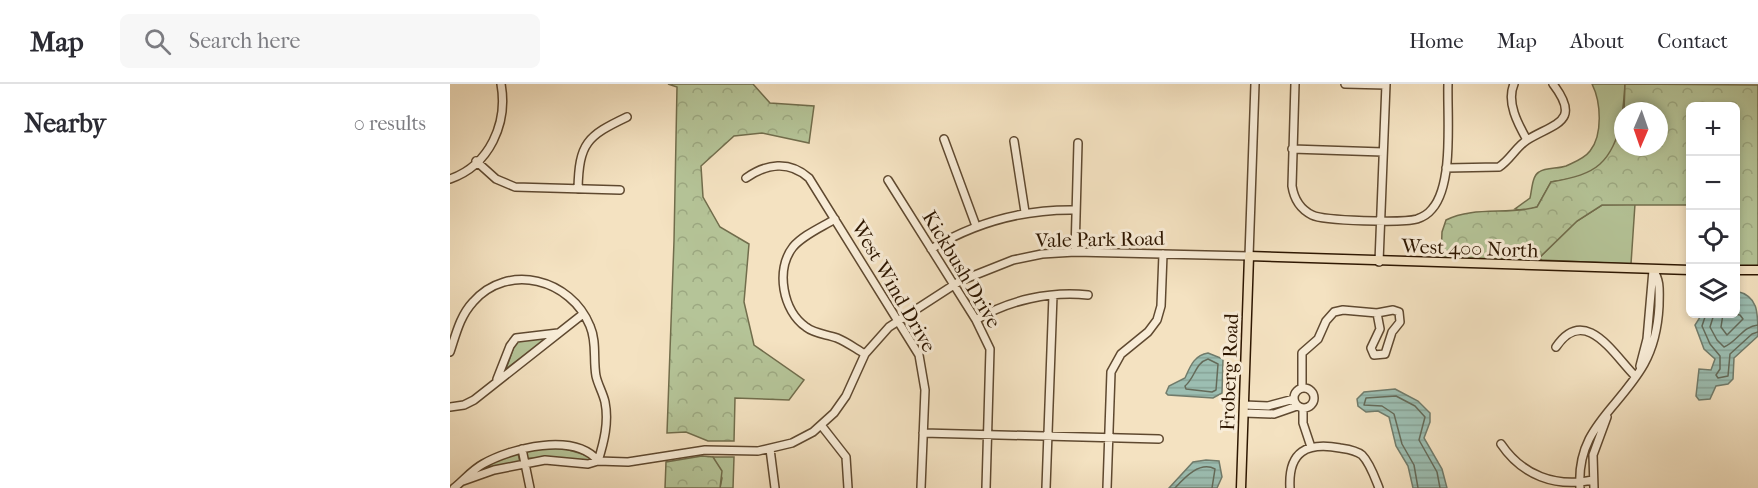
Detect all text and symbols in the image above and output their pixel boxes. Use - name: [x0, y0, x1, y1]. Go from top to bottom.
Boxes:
- search box: [120, 14, 540, 68]
- text: Map: [30, 25, 84, 58]
- icon: search: [141, 25, 174, 58]
- text: Search here: [189, 28, 300, 54]
- text: Home: [1409, 29, 1464, 53]
- text: Map: [1497, 29, 1537, 53]
- text: About: [1570, 29, 1624, 53]
- text: Contact: [1657, 29, 1728, 53]
- north arrow: [1614, 102, 1668, 156]
- map controls: [1686, 102, 1740, 318]
- button: +: [1686, 102, 1740, 156]
- text: Nearby: [24, 108, 106, 139]
- text: 0 results: [354, 112, 426, 135]
- button: −: [1686, 156, 1740, 210]
- street label: Kickbush Drive: [918, 207, 1006, 332]
- button: locate: [1686, 210, 1740, 264]
- street label: West Wind Drive: [846, 216, 941, 356]
- street label: Vale Park Road: [1034, 227, 1166, 252]
- street label: West 400 North: [1400, 235, 1540, 262]
- button: layers: [1686, 264, 1740, 318]
- street label: Froberg Road: [1216, 312, 1243, 431]

